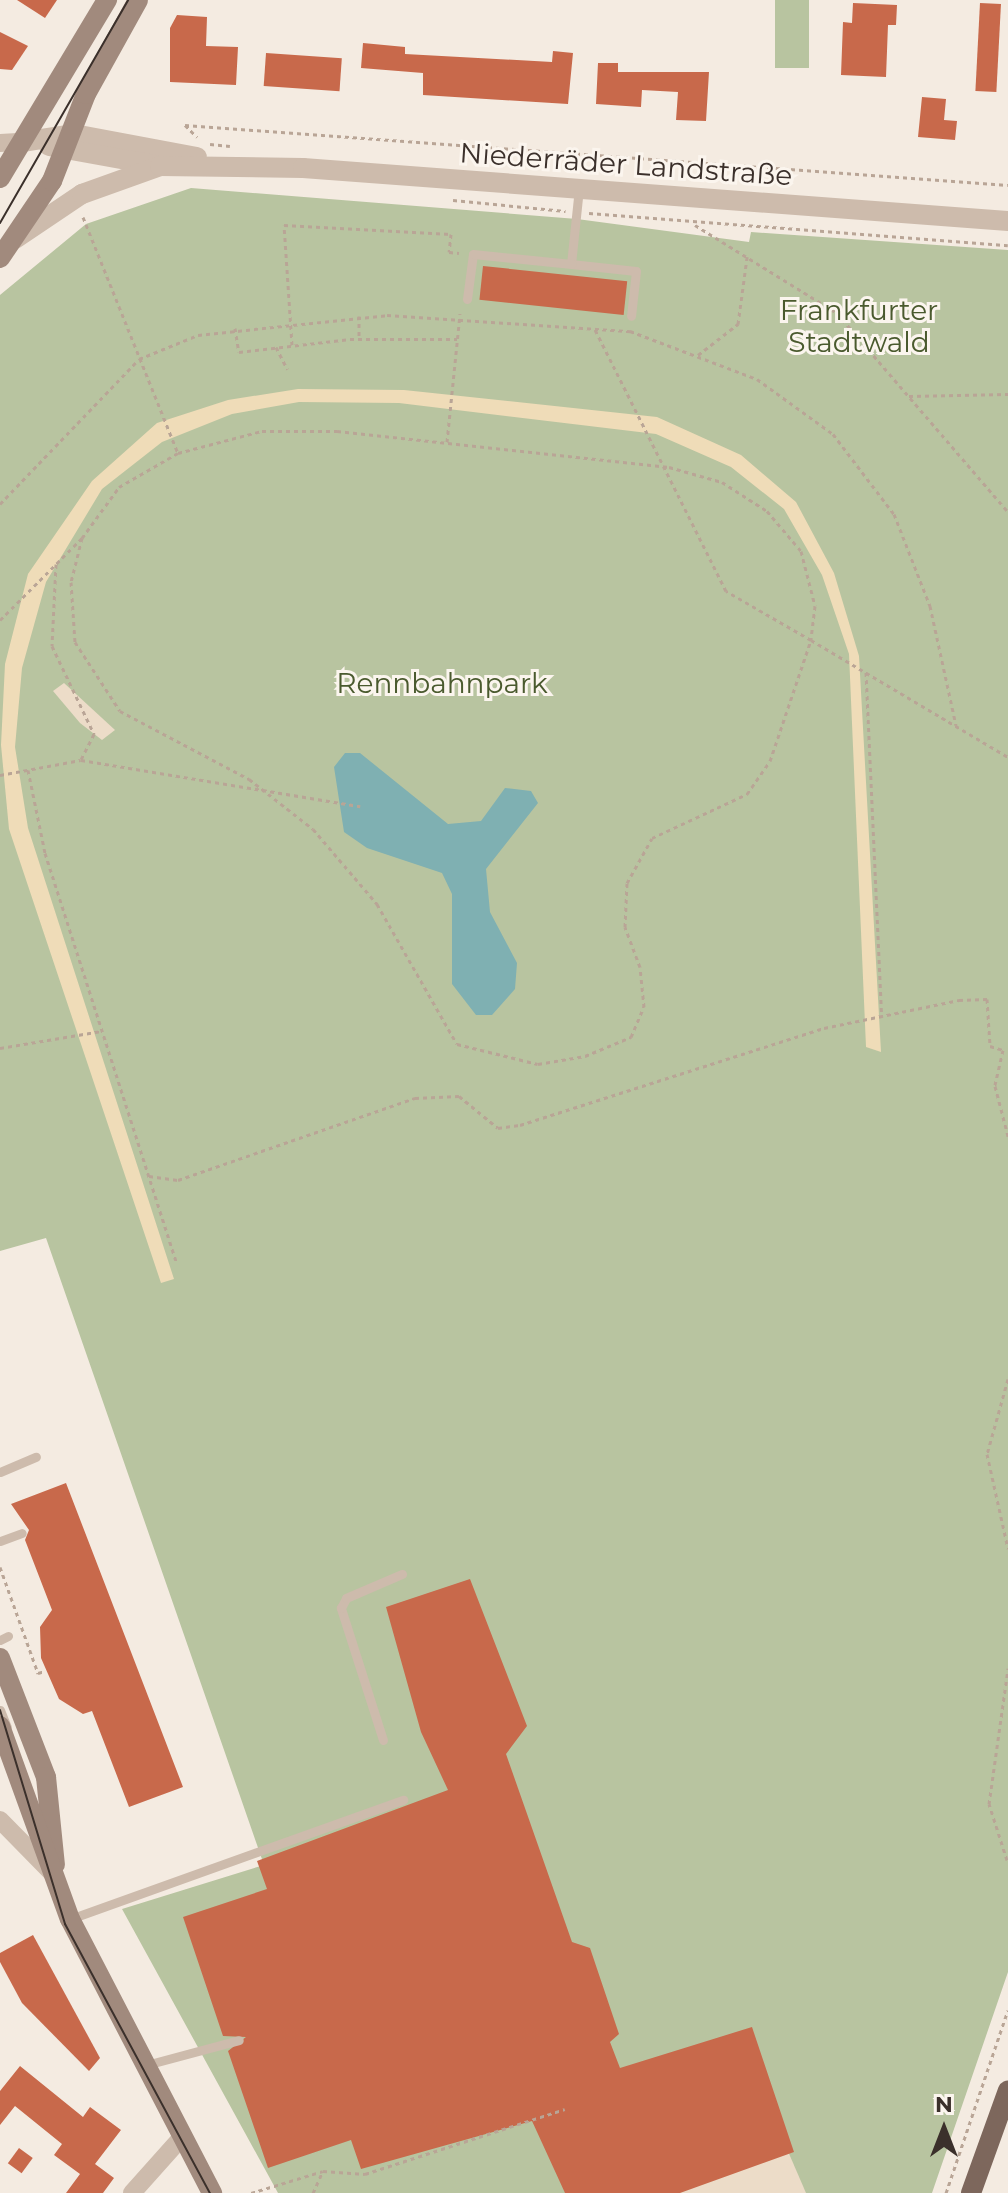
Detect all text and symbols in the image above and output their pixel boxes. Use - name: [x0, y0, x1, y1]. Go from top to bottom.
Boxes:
- street label: Niederräder Landstraße: [459, 136, 793, 192]
- park label: Frankfurter Stadtwald: [780, 293, 938, 359]
- park label: Rennbahnpark: [336, 666, 548, 700]
- north arrow: [904, 2089, 984, 2169]
- text: N: [935, 2091, 953, 2118]

